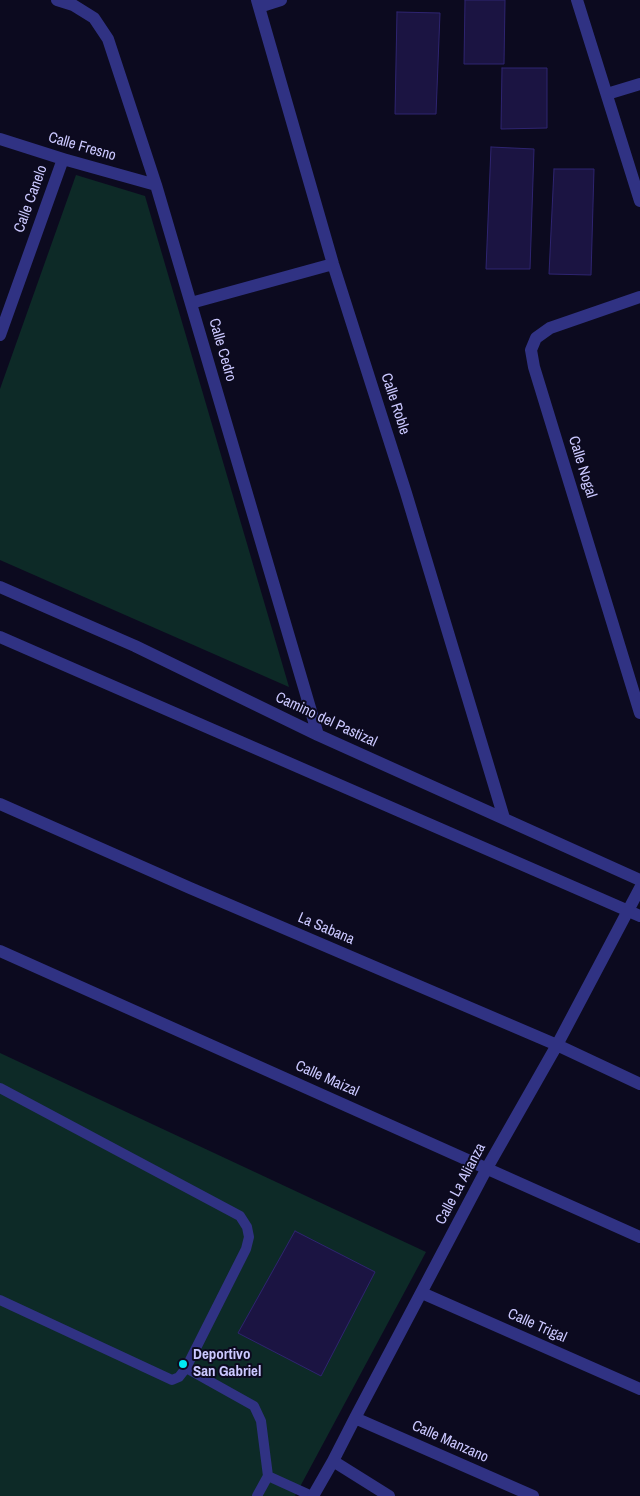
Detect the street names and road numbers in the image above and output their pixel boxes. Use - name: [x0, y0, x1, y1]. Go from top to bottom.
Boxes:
- street label: Calle Fresno: [46, 129, 118, 165]
- street label: Calle Canelo: [11, 163, 51, 235]
- street label: Calle Cedro: [204, 316, 240, 384]
- street label: Calle Roble: [377, 371, 413, 437]
- street label: Calle Nogal: [564, 434, 600, 500]
- street label: Camino del Pastizal: [272, 689, 380, 751]
- street label: La Sabana: [295, 909, 357, 949]
- street label: Calle Maizal: [292, 1057, 362, 1101]
- street label: Calle La Alianza: [432, 1140, 490, 1228]
- street label: Calle Trigal: [505, 1305, 569, 1347]
- street label: Calle Manzano: [409, 1417, 491, 1467]

